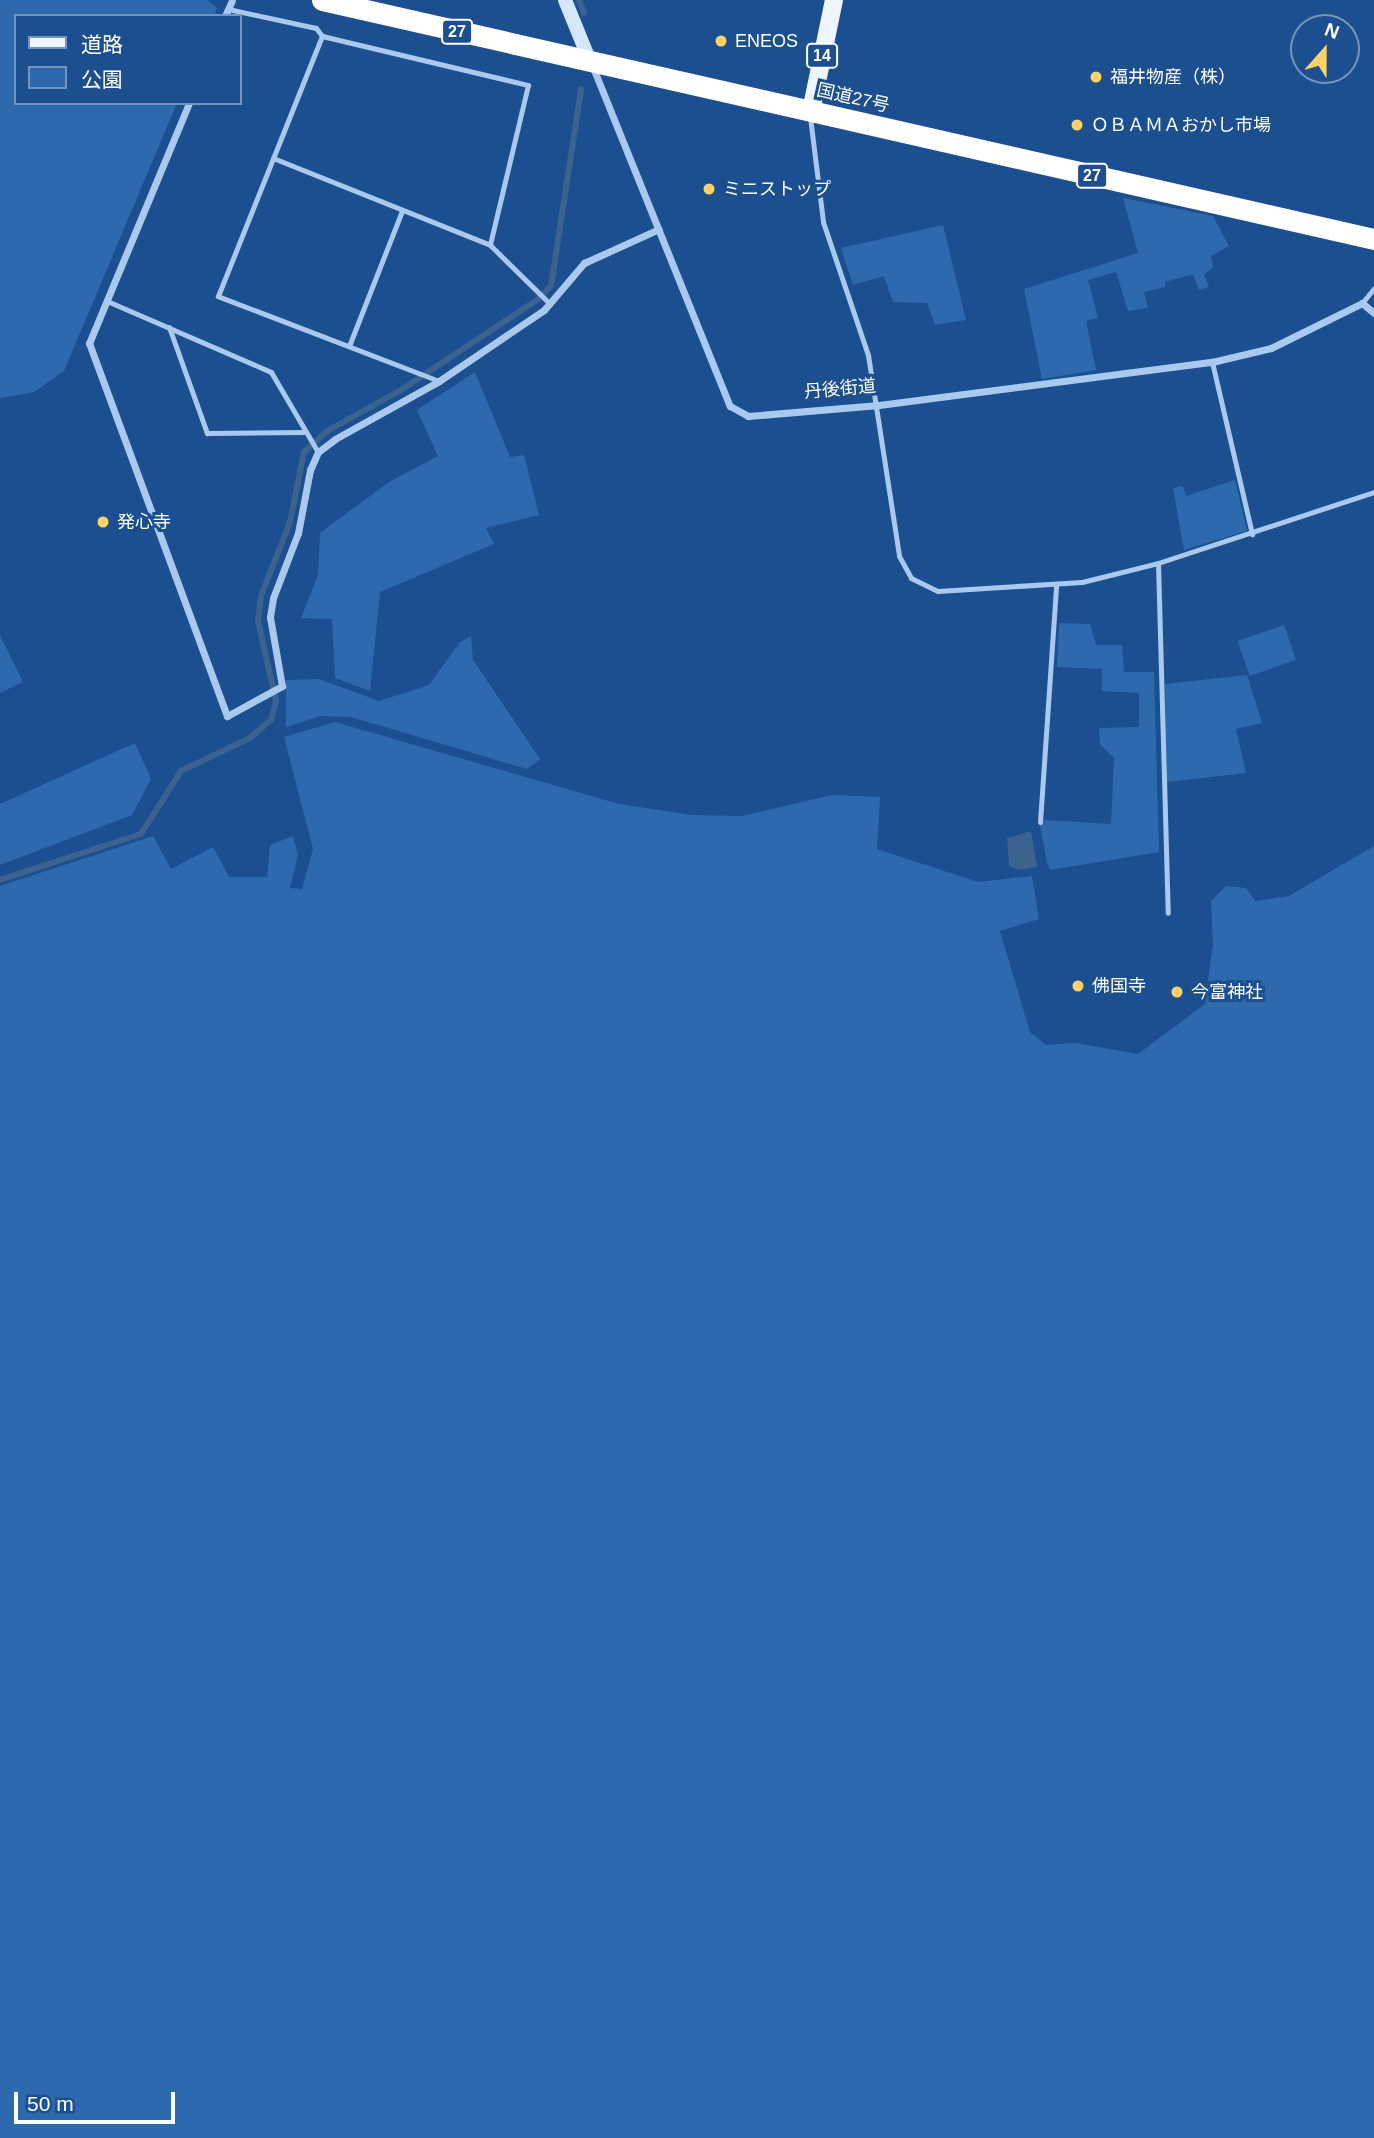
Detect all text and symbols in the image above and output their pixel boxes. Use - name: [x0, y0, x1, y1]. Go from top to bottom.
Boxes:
- legend: [14, 14, 242, 105]
- north arrow: [1290, 14, 1360, 84]
- text: N: [1322, 19, 1342, 43]
- road number: 27: [440, 20, 475, 44]
- place label: ENEOS: [735, 30, 798, 52]
- text: 道路: [81, 33, 123, 56]
- marker: ENEOS: [713, 33, 729, 49]
- road number: 14: [804, 44, 840, 68]
- place label: 福井物産（株）: [1110, 66, 1236, 88]
- text: 公園: [81, 68, 123, 91]
- marker: 福井物産（株）: [1088, 69, 1104, 85]
- street label: 国道27号: [815, 79, 891, 117]
- place label: ＯＢＡＭＡおかし市場: [1091, 114, 1271, 136]
- marker: ＯＢＡＭＡおかし市場: [1069, 117, 1085, 133]
- road number: 27: [1074, 164, 1110, 188]
- place label: ミニストップ: [723, 178, 831, 200]
- marker: ミニストップ: [701, 181, 717, 197]
- street label: 丹後街道: [803, 375, 877, 403]
- place label: 発心寺: [117, 511, 171, 533]
- marker: 発心寺: [95, 514, 111, 530]
- place label: 佛国寺: [1092, 975, 1146, 997]
- marker: 佛国寺: [1070, 978, 1086, 994]
- place label: 今富神社: [1191, 981, 1263, 1003]
- marker: 今富神社: [1169, 984, 1185, 1000]
- scale bar: [18, 2078, 178, 2122]
- text: 50 m: [27, 2092, 74, 2115]

